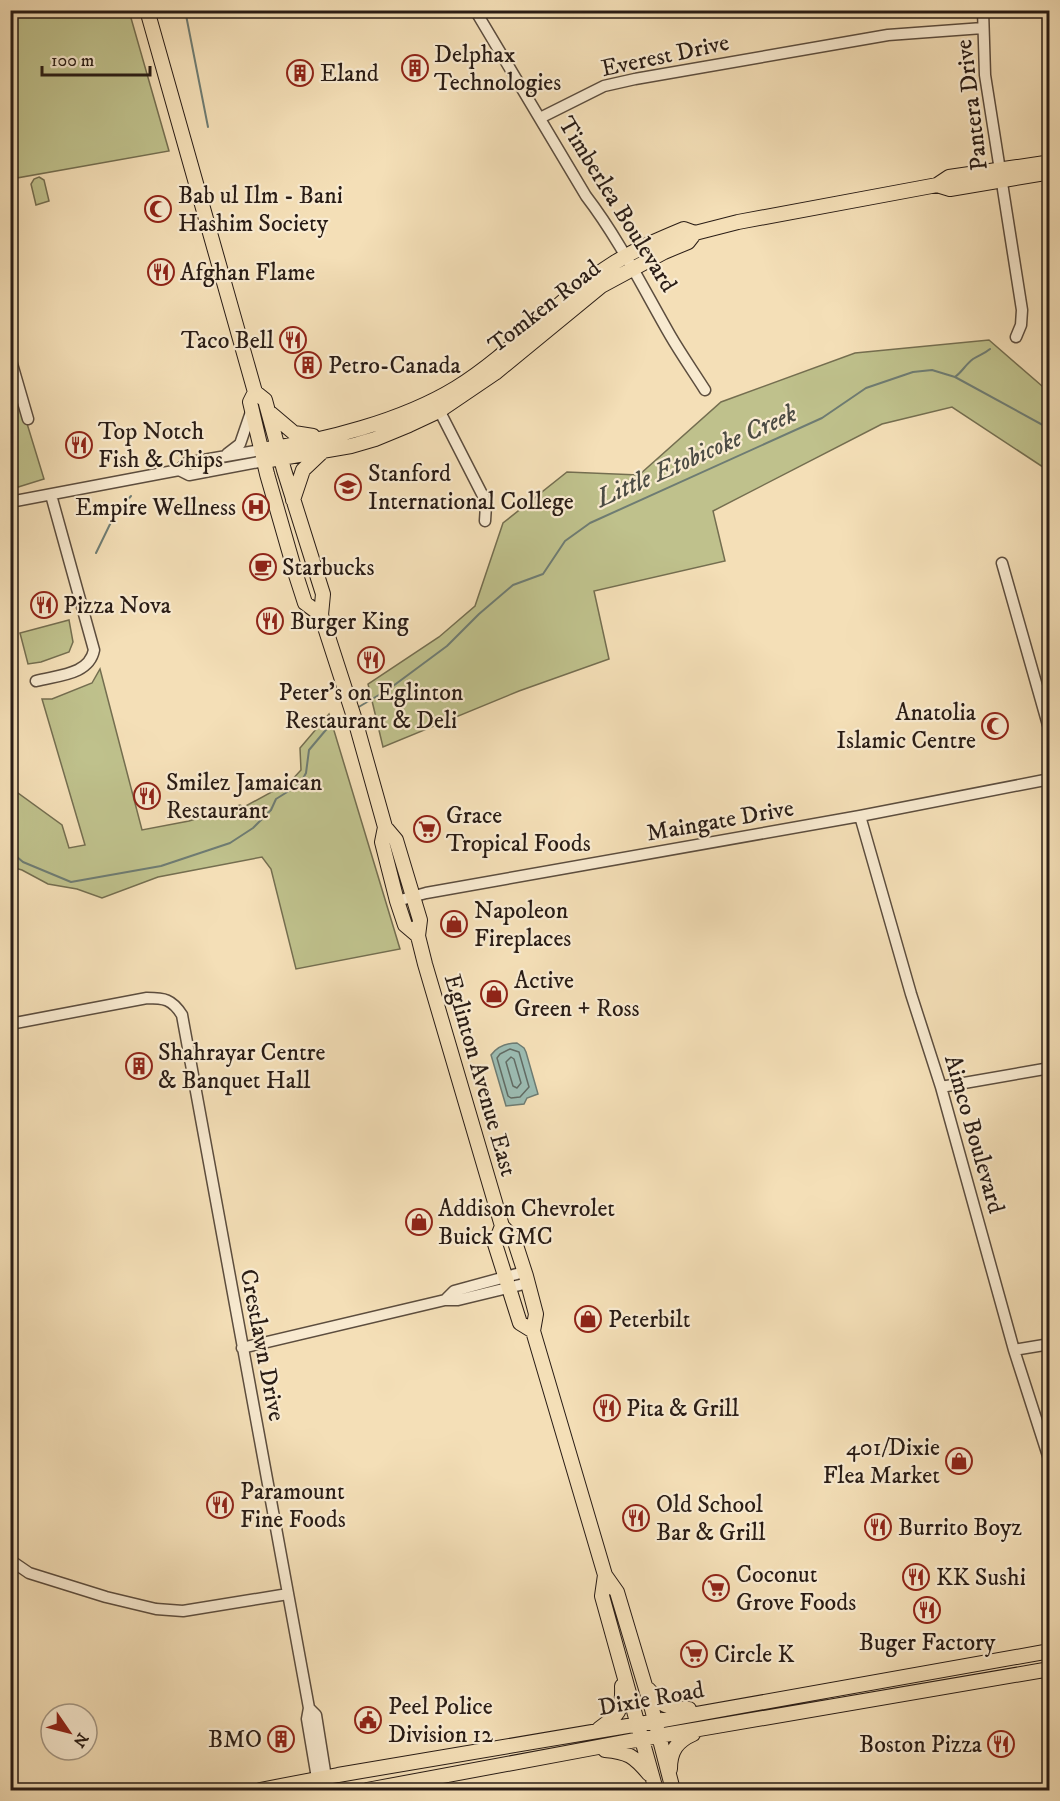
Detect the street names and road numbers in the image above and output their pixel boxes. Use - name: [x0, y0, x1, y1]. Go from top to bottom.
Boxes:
- street label: Everest Drive: [598, 28, 732, 84]
- street label: Pantera Drive: [949, 38, 995, 172]
- street label: Timberlea Boulevard: [551, 111, 683, 298]
- street label: Tomken Road: [482, 254, 607, 360]
- street label: Maingate Drive: [644, 793, 796, 849]
- street label: Eglinton Avenue East: [437, 971, 523, 1180]
- street label: Aimco Boulevard: [937, 1051, 1011, 1217]
- street label: Crestlawn Drive: [233, 1267, 291, 1424]
- street label: Dixie Road: [596, 1675, 706, 1723]

